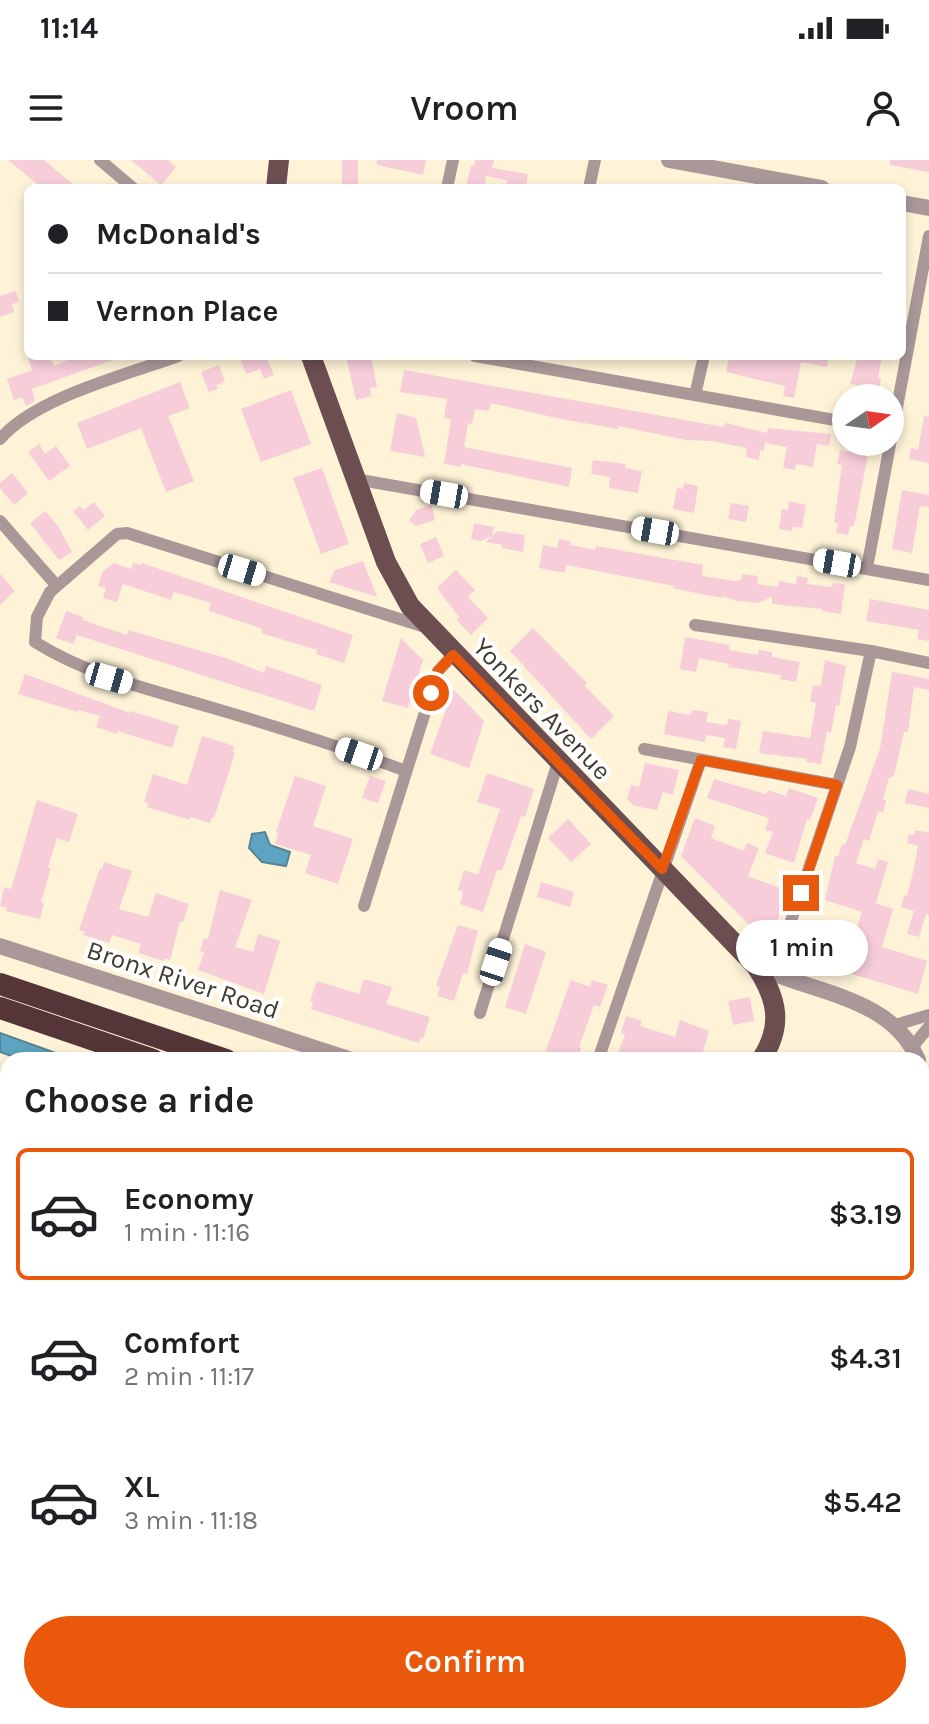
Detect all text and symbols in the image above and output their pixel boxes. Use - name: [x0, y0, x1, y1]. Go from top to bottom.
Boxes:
- text: 11:14: [40, 10, 98, 46]
- icon: menu: [24, 86, 68, 130]
- icon: person: [861, 86, 905, 130]
- text: Vroom: [410, 87, 519, 129]
- text: McDonald's: [96, 216, 261, 252]
- text: Vernon Place: [96, 293, 278, 329]
- north arrow: [832, 384, 904, 456]
- map controls: [832, 384, 904, 456]
- car: [418, 478, 470, 510]
- car: [629, 515, 681, 547]
- car: [811, 547, 863, 579]
- car: [216, 552, 268, 588]
- street label: Yonkers Avenue: [466, 632, 618, 786]
- car: [83, 660, 135, 696]
- route start: [413, 675, 449, 711]
- car: [332, 735, 386, 773]
- route end: [783, 875, 819, 911]
- callout: 1 min: [735, 921, 867, 977]
- text: 1 min: [770, 932, 834, 963]
- street label: Bronx River Road: [83, 934, 283, 1026]
- car: [477, 935, 515, 989]
- text: Choose a ride: [24, 1079, 254, 1121]
- icon: car: [28, 1178, 100, 1250]
- text: Economy: [124, 1181, 254, 1217]
- text: $3.19: [829, 1196, 902, 1232]
- text: 1 min · 11:16: [124, 1217, 250, 1248]
- icon: car: [28, 1322, 100, 1394]
- text: Comfort: [124, 1325, 240, 1361]
- text: $4.31: [829, 1340, 902, 1376]
- text: 2 min · 11:17: [124, 1361, 254, 1392]
- icon: car: [28, 1466, 100, 1538]
- text: XL: [124, 1469, 159, 1505]
- text: $5.42: [823, 1484, 902, 1520]
- text: 3 min · 11:18: [124, 1505, 258, 1536]
- button: Confirm: [24, 1616, 906, 1708]

